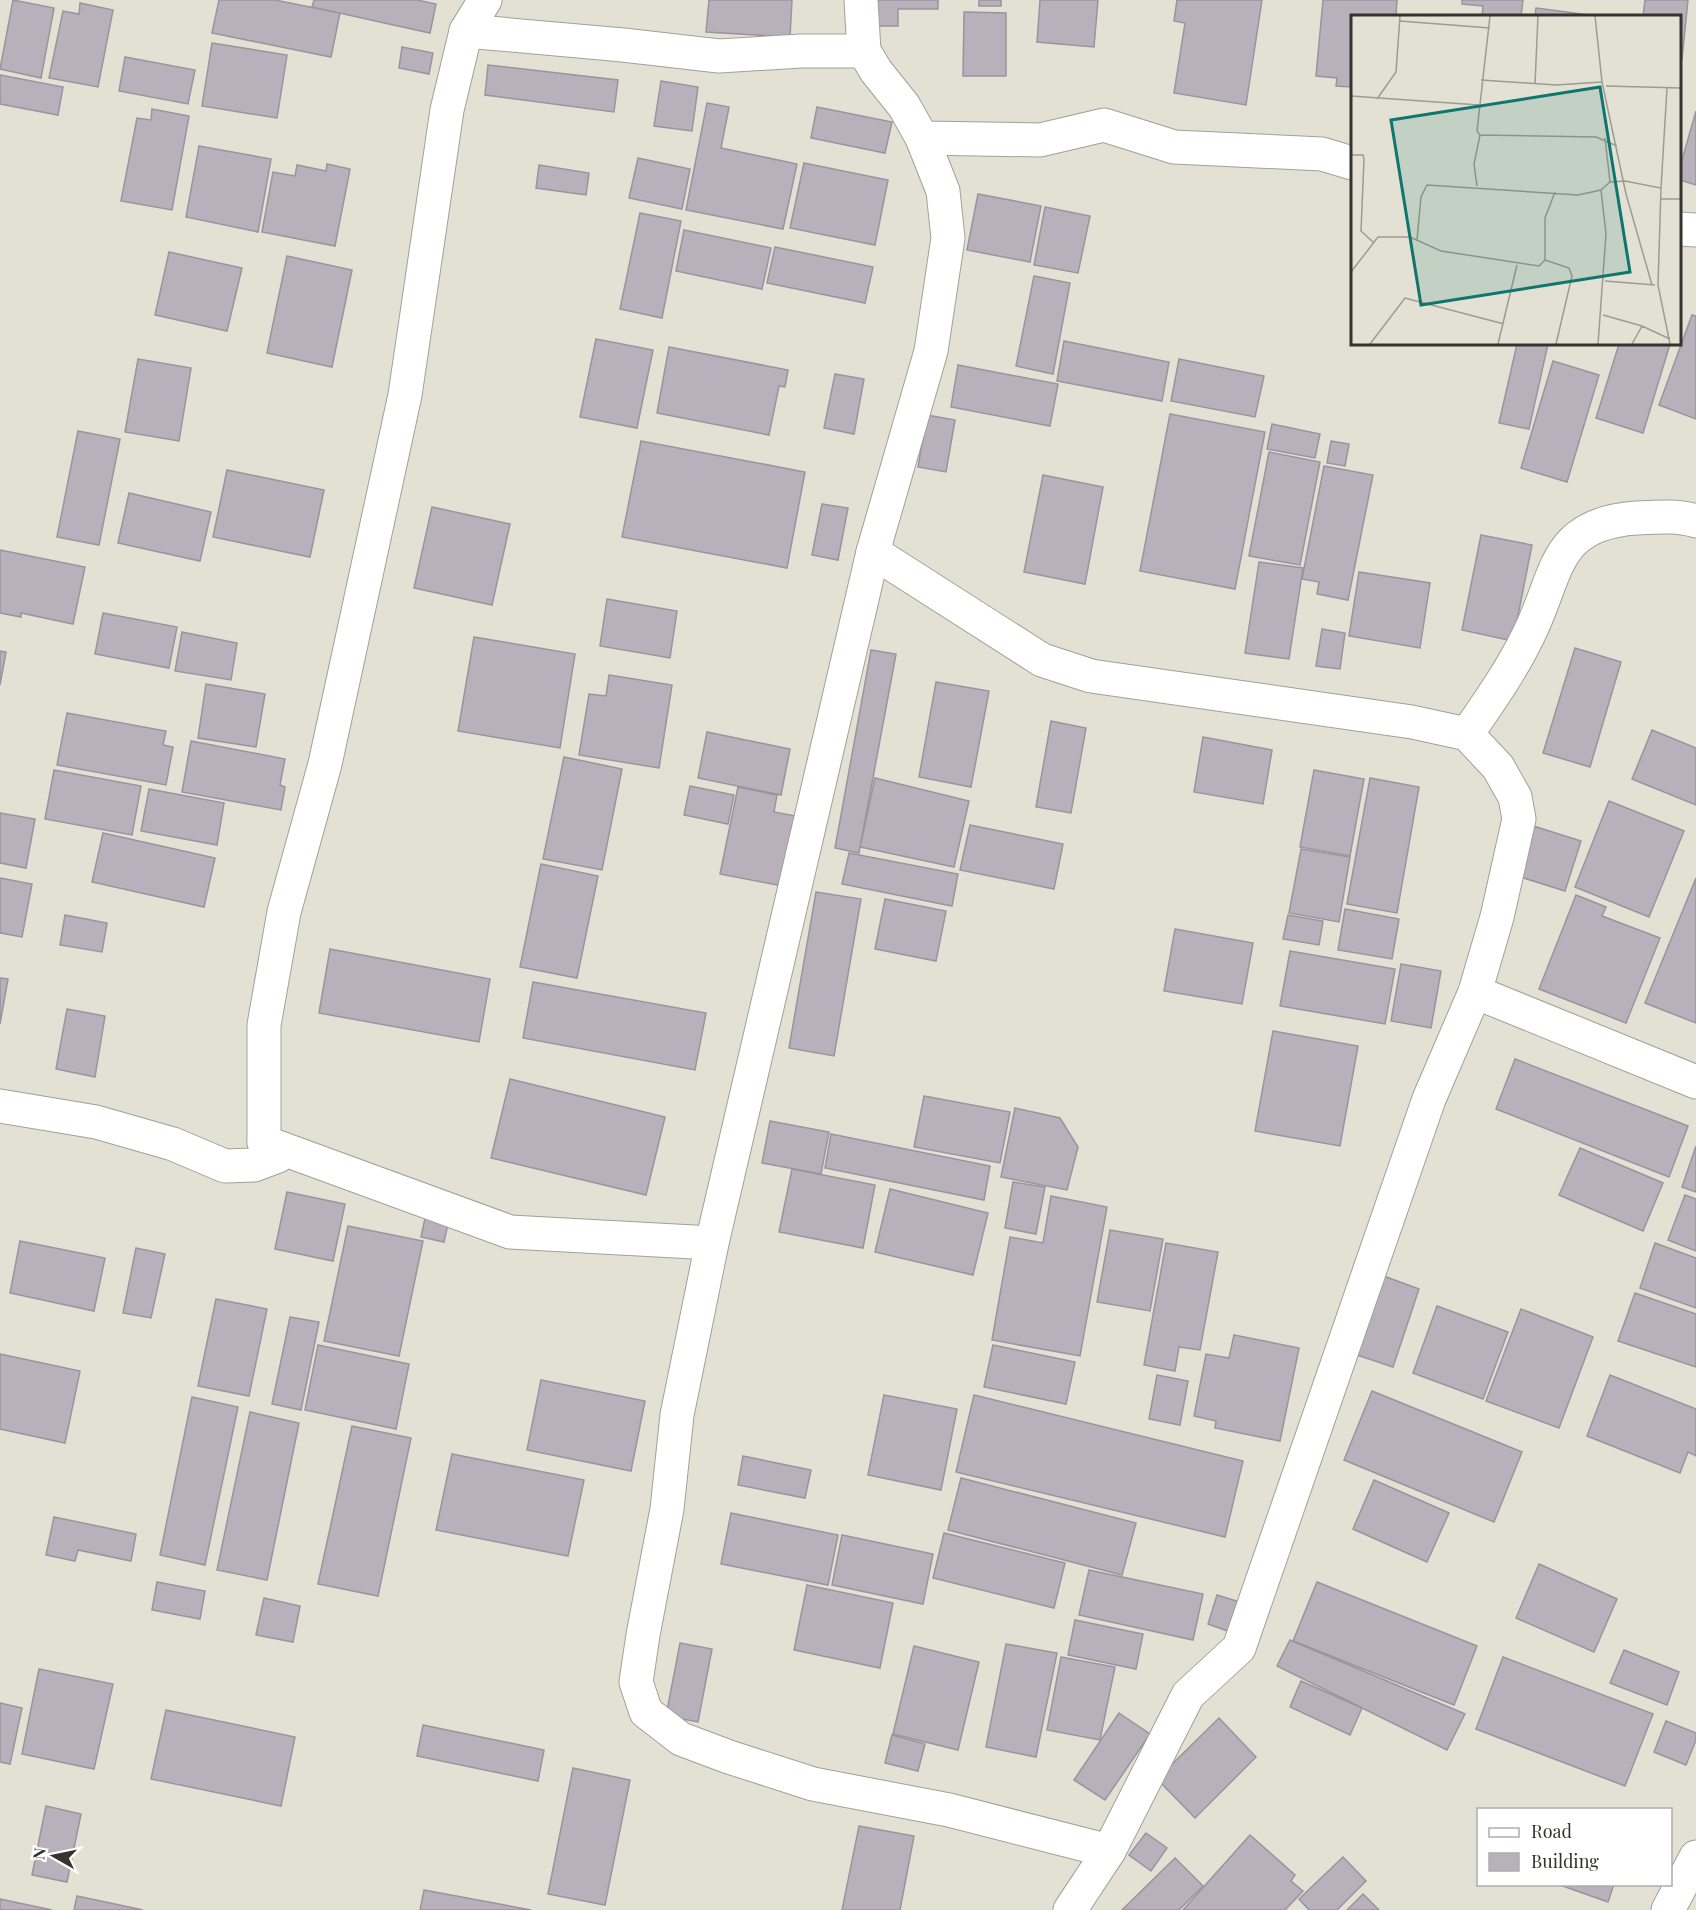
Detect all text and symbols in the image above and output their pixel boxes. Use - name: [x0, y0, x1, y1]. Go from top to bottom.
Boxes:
- inset map: [1351, 15, 1681, 345]
- legend: [1477, 1808, 1672, 1886]
- text: Road: [1531, 1819, 1572, 1843]
- north arrow: [24, 1826, 84, 1886]
- text: N: [27, 1846, 50, 1861]
- text: Building: [1531, 1849, 1599, 1873]

